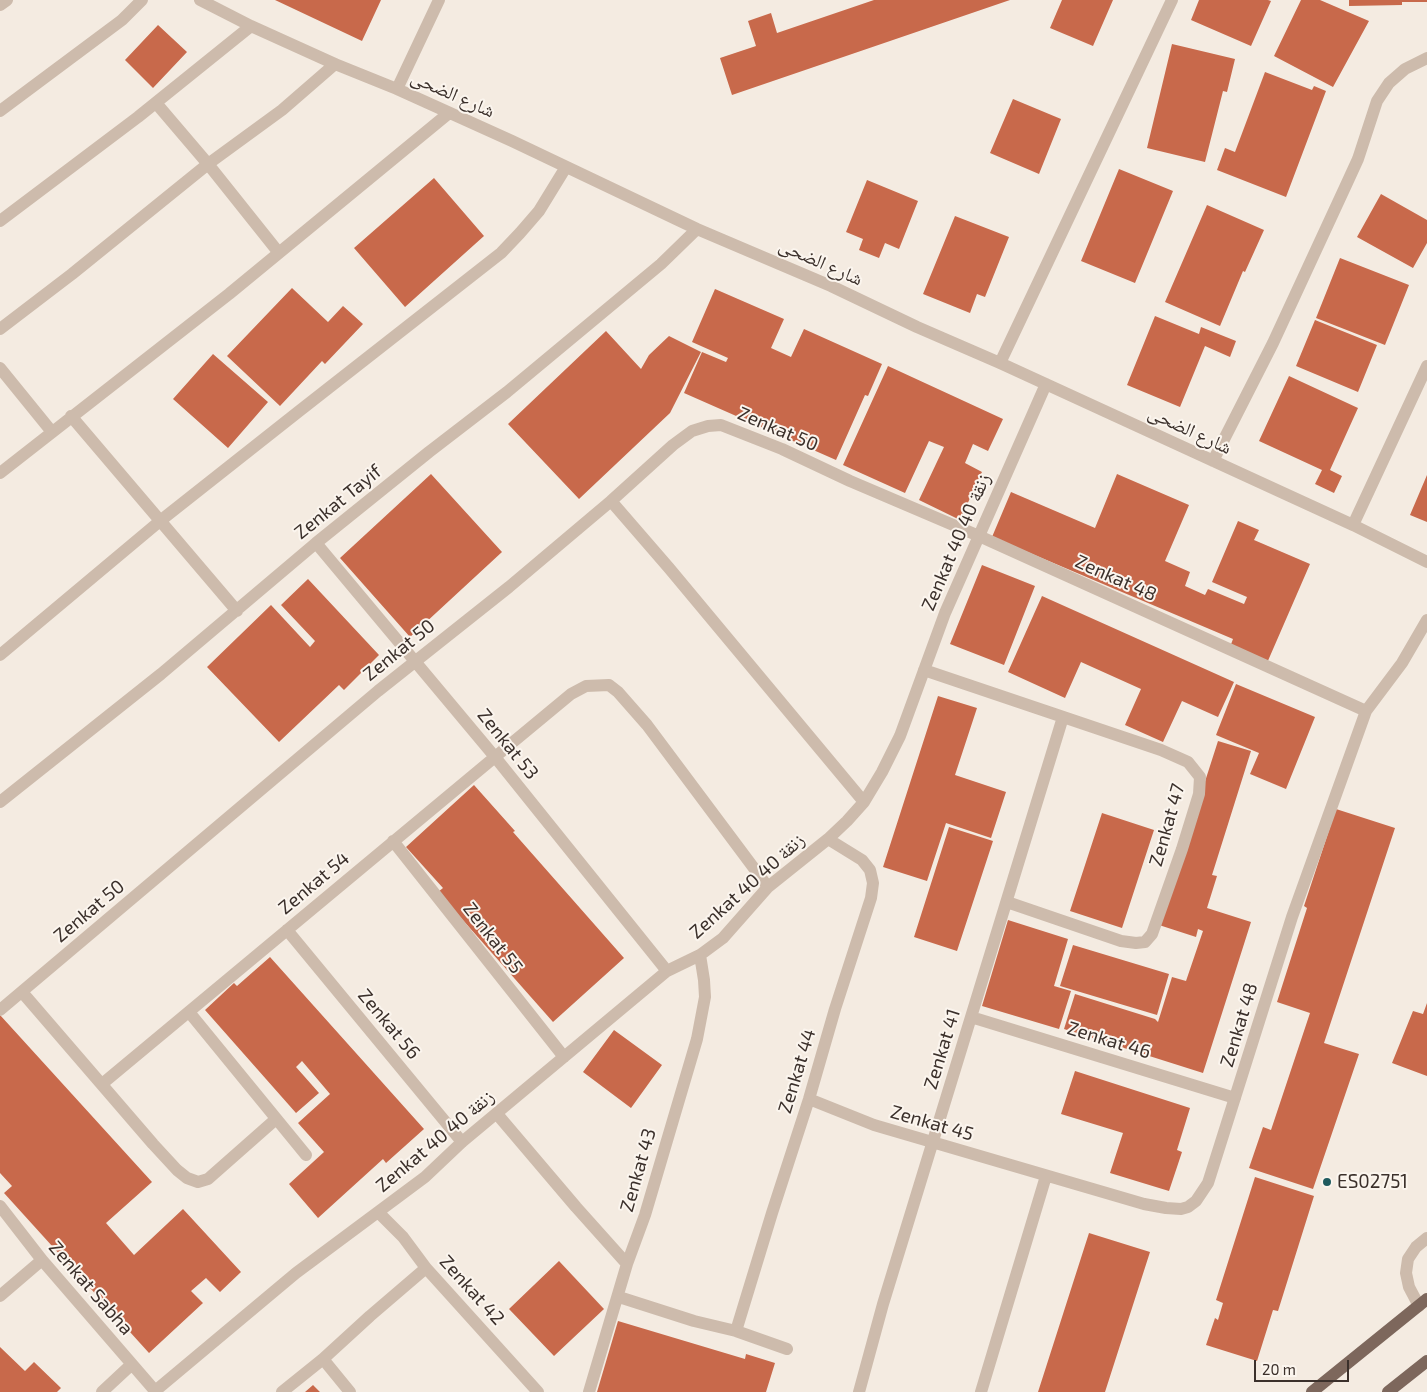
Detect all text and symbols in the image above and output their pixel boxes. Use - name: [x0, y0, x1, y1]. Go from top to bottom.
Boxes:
- street label: شارع الضحى: [408, 65, 498, 123]
- street label: شارع الضحى: [776, 233, 866, 291]
- street label: شارع الضحى: [1145, 401, 1235, 459]
- street label: Zenkat 50: [734, 402, 822, 456]
- street label: Zenkat Tayif: [290, 460, 386, 544]
- street label: Zenkat 40 زنقة 40: [917, 470, 995, 614]
- street label: Zenkat 48: [1072, 550, 1160, 606]
- street label: Zenkat 50: [359, 614, 439, 686]
- street label: Zenkat 53: [473, 704, 543, 784]
- street label: Zenkat 47: [1144, 781, 1190, 869]
- street label: Zenkat 40 زنقة 40: [685, 828, 809, 944]
- street label: Zenkat 54: [274, 847, 354, 919]
- street label: Zenkat 50: [49, 875, 129, 947]
- street label: Zenkat 55: [458, 898, 528, 978]
- street label: Zenkat 48: [1215, 980, 1263, 1070]
- street label: Zenkat 56: [353, 984, 425, 1064]
- street label: Zenkat 41: [919, 1006, 965, 1092]
- street label: Zenkat 46: [1064, 1017, 1154, 1063]
- street label: Zenkat 44: [773, 1026, 821, 1116]
- street label: Zenkat 40 زنقة 40: [371, 1085, 499, 1197]
- street label: Zenkat 45: [888, 1100, 976, 1146]
- street label: Zenkat 43: [615, 1126, 661, 1214]
- place label: ES02751: [1337, 1171, 1408, 1193]
- marker: ES02751: [1321, 1176, 1333, 1188]
- street label: Zenkat Sabha: [44, 1236, 138, 1340]
- street label: Zenkat 42: [435, 1250, 509, 1330]
- scale bar: [1257, 1350, 1352, 1382]
- text: 20 m: [1262, 1360, 1296, 1378]

